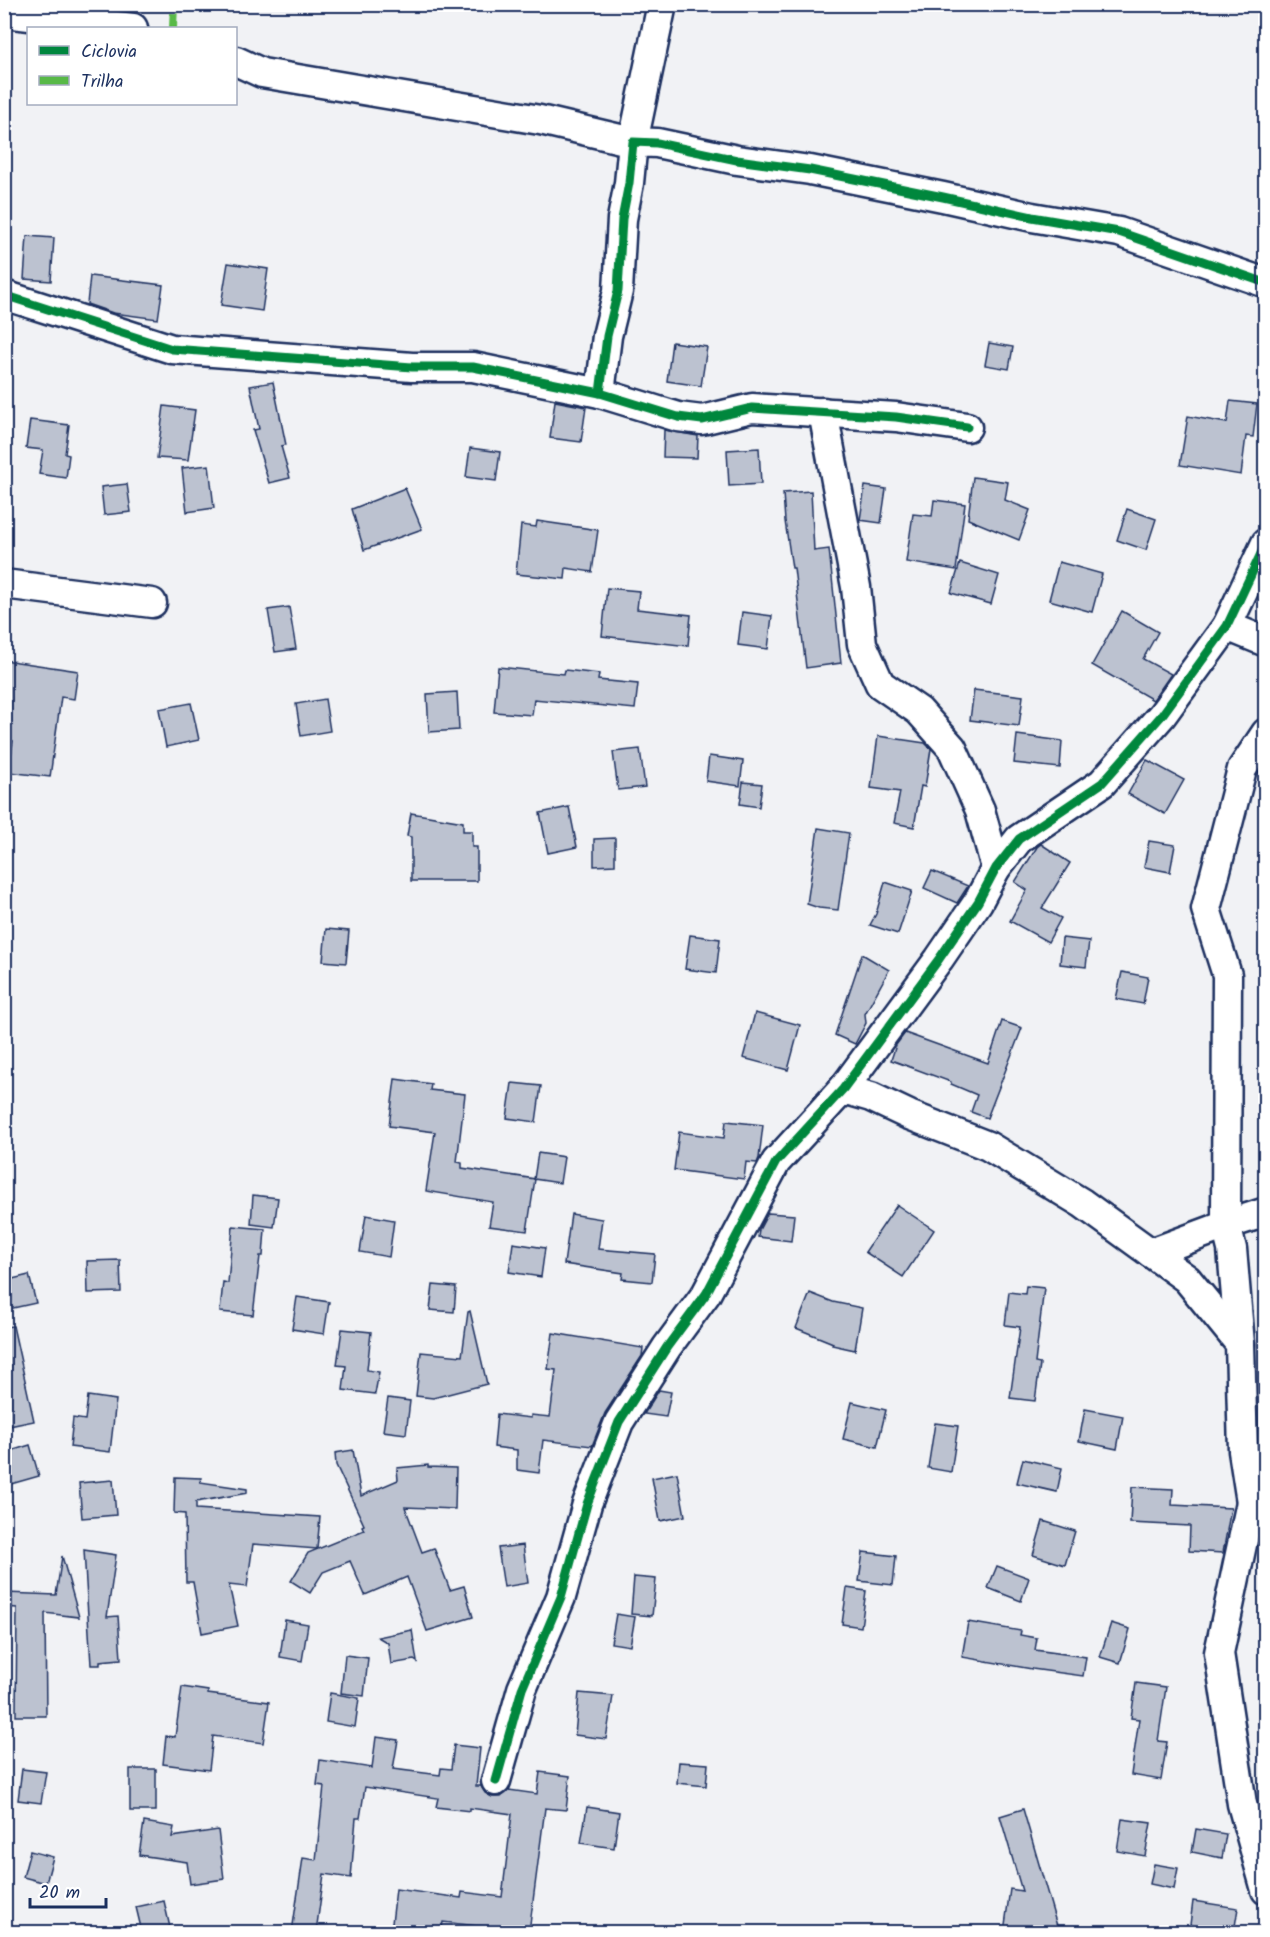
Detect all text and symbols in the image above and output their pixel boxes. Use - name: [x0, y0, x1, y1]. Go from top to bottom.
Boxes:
- legend: [27, 27, 237, 105]
- text: Ciclovia: [81, 38, 137, 67]
- text: Trilha: [81, 68, 123, 97]
- scale bar: [30, 1871, 106, 1909]
- text: 20 m: [39, 1879, 80, 1908]

